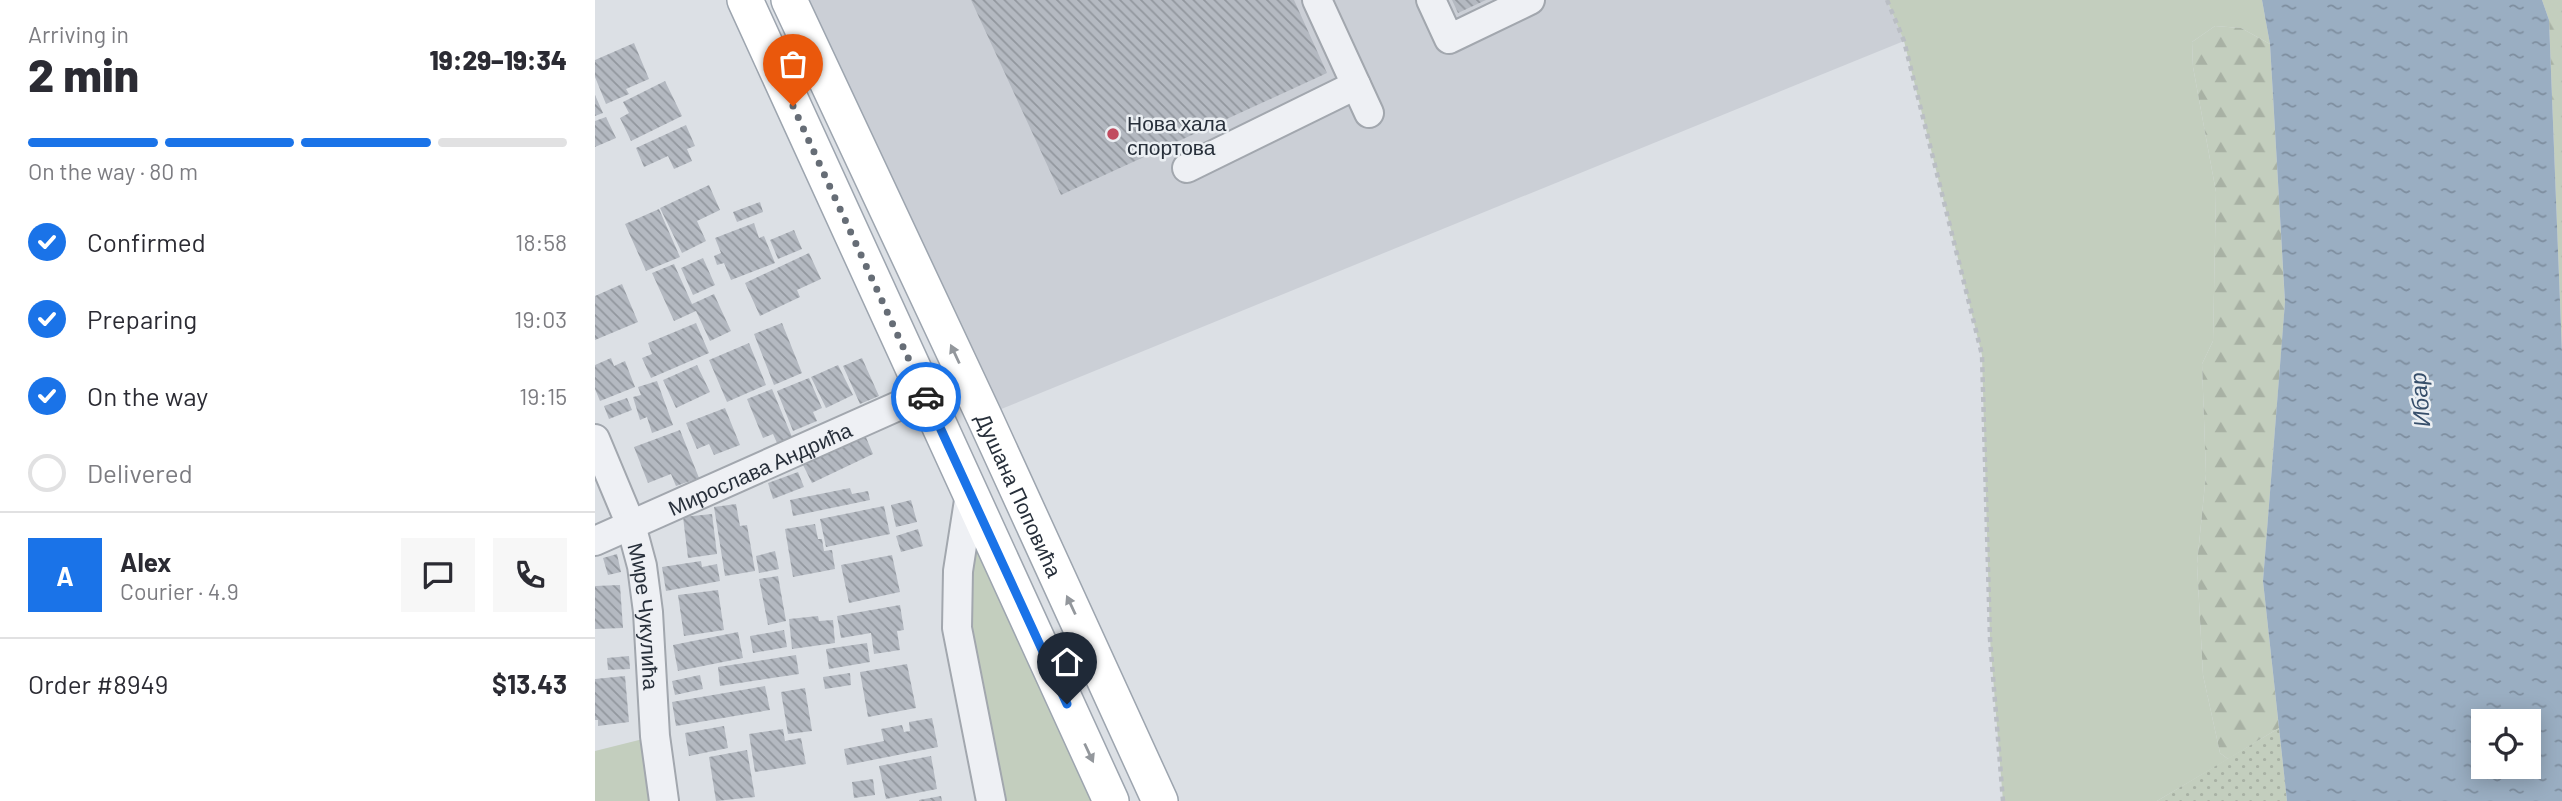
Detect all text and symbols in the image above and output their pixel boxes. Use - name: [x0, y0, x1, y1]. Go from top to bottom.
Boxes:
- text: Arriving in: [28, 20, 129, 48]
- pin: [763, 34, 823, 106]
- text: 19:29–19:34: [430, 44, 567, 75]
- icon: bag: [774, 45, 812, 83]
- text: 2 min: [28, 46, 139, 101]
- place label: Нова хала спортова: [1127, 110, 1227, 159]
- marker: Нова хала спортова: [1105, 126, 1121, 142]
- text: On the way · 80 m: [28, 157, 198, 185]
- icon: check: [28, 223, 66, 261]
- text: Confirmed: [87, 226, 206, 257]
- text: 18:58: [515, 228, 567, 256]
- icon: check: [28, 300, 66, 338]
- text: Preparing: [87, 303, 197, 334]
- text: 19:03: [514, 305, 567, 333]
- one-way arrow: [949, 344, 960, 364]
- courier: [891, 362, 961, 432]
- water label: Ибар: [2403, 371, 2435, 429]
- icon: check: [28, 377, 66, 415]
- icon: car: [907, 378, 945, 416]
- text: On the way: [87, 380, 208, 411]
- text: 19:15: [519, 382, 567, 410]
- street label: Душана Поповића: [972, 409, 1068, 581]
- street label: Мирослава Андрића: [664, 416, 855, 520]
- text: Delivered: [87, 457, 193, 488]
- button: chat: [401, 538, 475, 612]
- button: phone: [493, 538, 567, 612]
- street label: Мире Чукулића: [624, 540, 665, 691]
- text: Alex: [120, 546, 171, 577]
- text: A: [56, 560, 74, 591]
- text: Courier · 4.9: [120, 577, 239, 605]
- one-way arrow: [1065, 595, 1077, 615]
- pin: [1037, 632, 1097, 704]
- icon: home: [1048, 643, 1086, 681]
- text: Order #8949: [28, 668, 168, 699]
- text: $13.43: [492, 668, 567, 699]
- map controls: [2471, 709, 2541, 779]
- button: locate: [2471, 709, 2541, 779]
- one-way arrow: [1083, 743, 1095, 763]

